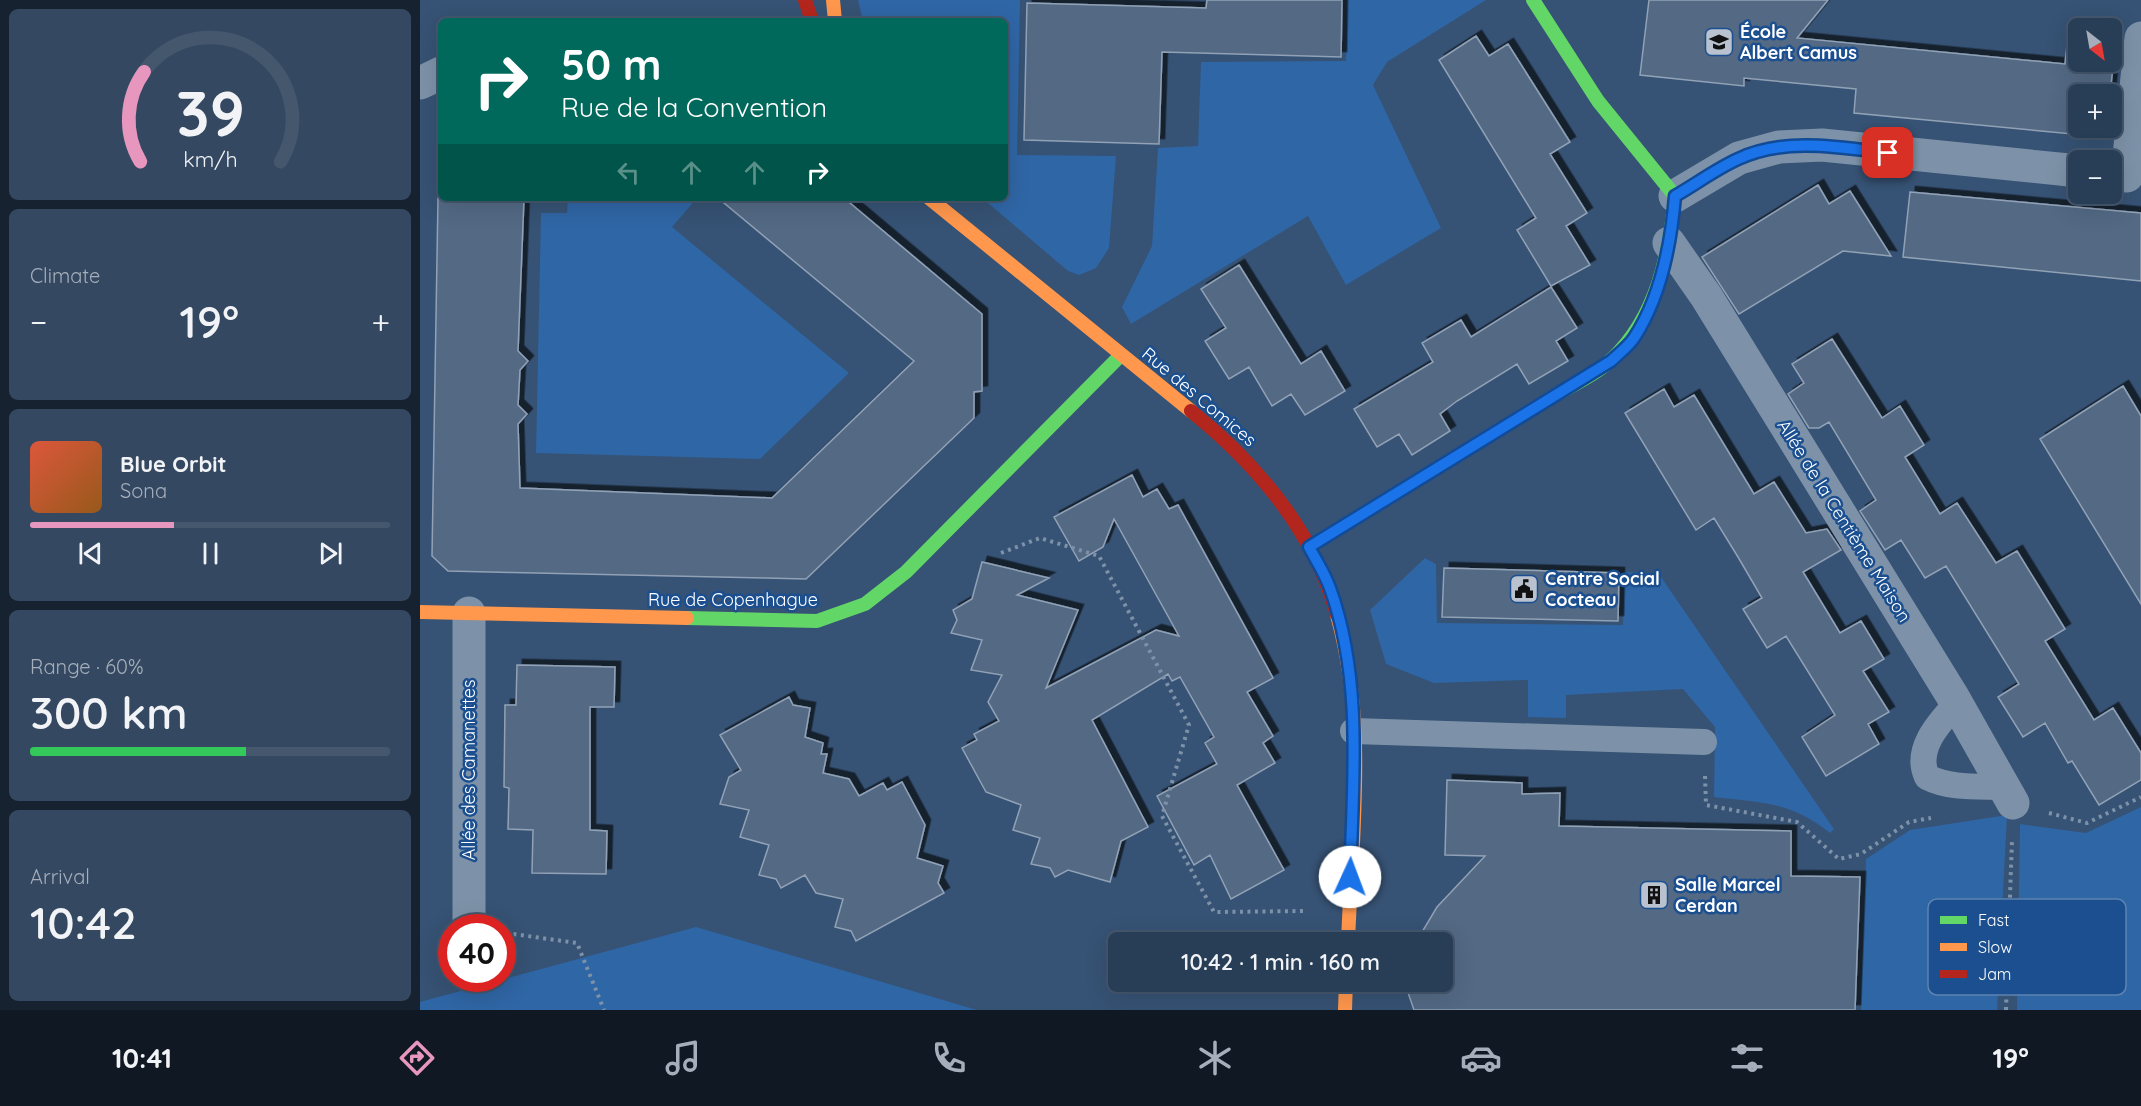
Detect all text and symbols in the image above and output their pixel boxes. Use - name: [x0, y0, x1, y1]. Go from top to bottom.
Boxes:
- north arrow: [2068, 18, 2122, 72]
- map controls: [2068, 18, 2122, 204]
- place label: École Albert Camus: [1740, 20, 1857, 64]
- school or university icon: École Albert Camus: [1703, 26, 1735, 58]
- text: 50 m: [561, 38, 661, 91]
- icon: right: [462, 42, 540, 120]
- text: 39: [176, 74, 244, 152]
- button: +: [2068, 84, 2122, 138]
- text: Rue de la Convention: [561, 90, 827, 124]
- pin: [1862, 127, 1913, 178]
- icon: arrive: [1871, 136, 1904, 169]
- text: km/h: [183, 146, 237, 172]
- button: −: [2068, 150, 2122, 204]
- icon: left: [612, 156, 645, 189]
- icon: ahead: [675, 156, 708, 189]
- icon: ahead: [738, 156, 771, 189]
- icon: right: [801, 156, 834, 189]
- text: Climate: [30, 263, 100, 288]
- text: 19°: [180, 293, 239, 349]
- text: −: [30, 301, 47, 342]
- text: +: [371, 301, 390, 342]
- street label: Rue des Comices: [1137, 342, 1261, 451]
- street label: Allée de la Centième Maison: [1773, 415, 1916, 626]
- text: Blue Orbit: [120, 450, 226, 478]
- text: Sona: [120, 478, 167, 503]
- icon: previous: [74, 537, 107, 570]
- icon: pause: [194, 537, 227, 570]
- icon: next: [314, 537, 347, 570]
- place label: Centre Social Cocteau: [1545, 567, 1660, 611]
- public building icon: Centre Social Cocteau: [1508, 573, 1540, 605]
- street label: Rue de Copenhague: [648, 588, 818, 611]
- text: Range · 60%: [30, 654, 144, 679]
- street label: Allée des Camanettes: [457, 680, 480, 860]
- text: 300 km: [30, 684, 188, 740]
- position arrow: [1318, 845, 1382, 909]
- text: Arrival: [30, 864, 90, 889]
- place label: Salle Marcel Cerdan: [1675, 873, 1781, 917]
- building icon: Salle Marcel Cerdan: [1638, 879, 1670, 911]
- text: 10:42: [30, 894, 137, 950]
- legend: [1928, 899, 2126, 995]
- text: Fast: [1978, 910, 2009, 930]
- speed limit sign: 40: [438, 914, 516, 992]
- text: Slow: [1978, 937, 2012, 957]
- text: 10:42 · 1 min · 160 m: [1181, 948, 1380, 976]
- text: Jam: [1978, 964, 2011, 984]
- icon: directions: [396, 1037, 438, 1079]
- icon: music: [662, 1037, 704, 1079]
- icon: phone: [928, 1037, 970, 1079]
- icon: climate: [1194, 1037, 1236, 1079]
- icon: car: [1460, 1037, 1502, 1079]
- icon: filters: [1726, 1037, 1768, 1079]
- text: 10:41: [112, 1041, 172, 1075]
- text: 19°: [1993, 1041, 2029, 1075]

